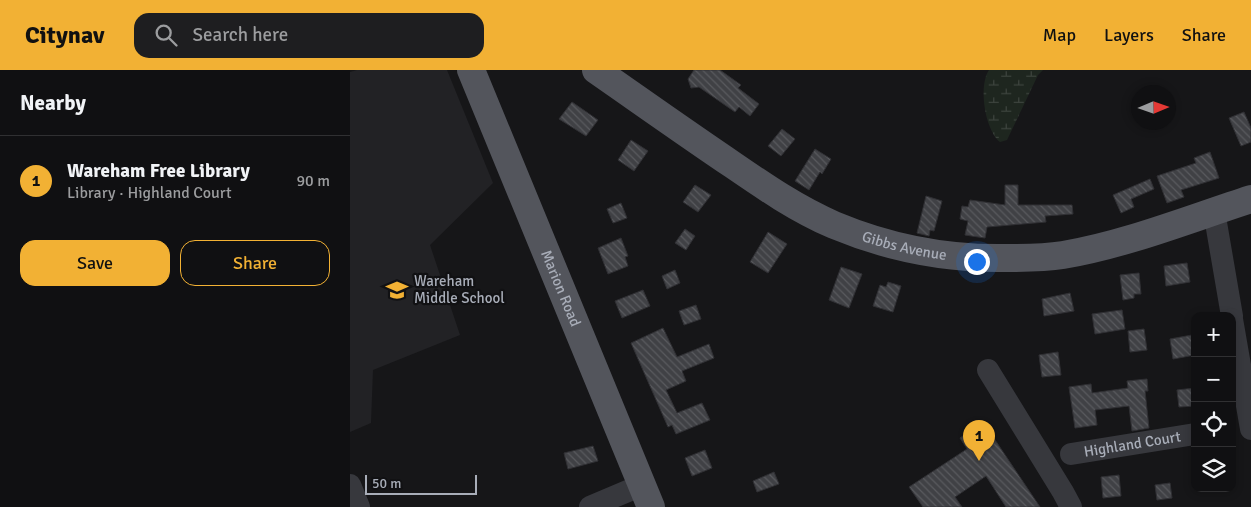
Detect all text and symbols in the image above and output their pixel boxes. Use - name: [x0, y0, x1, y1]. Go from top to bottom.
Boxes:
- search box: [134, 13, 484, 58]
- text: Citynav: [25, 20, 104, 50]
- icon: search: [152, 21, 180, 49]
- text: Search here: [192, 23, 288, 47]
- text: Map: [1043, 24, 1076, 46]
- text: Layers: [1104, 24, 1154, 46]
- text: Share: [1182, 24, 1226, 46]
- north arrow: [1131, 85, 1176, 130]
- text: Nearby: [20, 90, 86, 116]
- text: Wareham Free Library: [67, 159, 250, 183]
- text: 1: [32, 171, 40, 191]
- text: 90 m: [296, 171, 330, 191]
- text: Library · Highland Court: [67, 183, 232, 203]
- street label: Gibbs Avenue: [860, 227, 948, 264]
- button: Save: [20, 240, 170, 286]
- button: Share: [180, 240, 330, 286]
- street label: Marion Road: [537, 247, 585, 329]
- your location: [964, 249, 990, 275]
- place label: Wareham Middle School: [414, 272, 505, 307]
- school or university icon: Wareham Middle School: [384, 277, 410, 303]
- map controls: [1191, 312, 1236, 492]
- button: +: [1191, 312, 1236, 357]
- button: −: [1191, 357, 1236, 402]
- button: locate: [1191, 402, 1236, 447]
- pin: 1: [963, 420, 995, 461]
- street label: Highland Court: [1082, 427, 1182, 461]
- button: layers: [1191, 447, 1236, 492]
- scale bar: [365, 472, 478, 495]
- text: 50 m: [372, 475, 401, 492]

